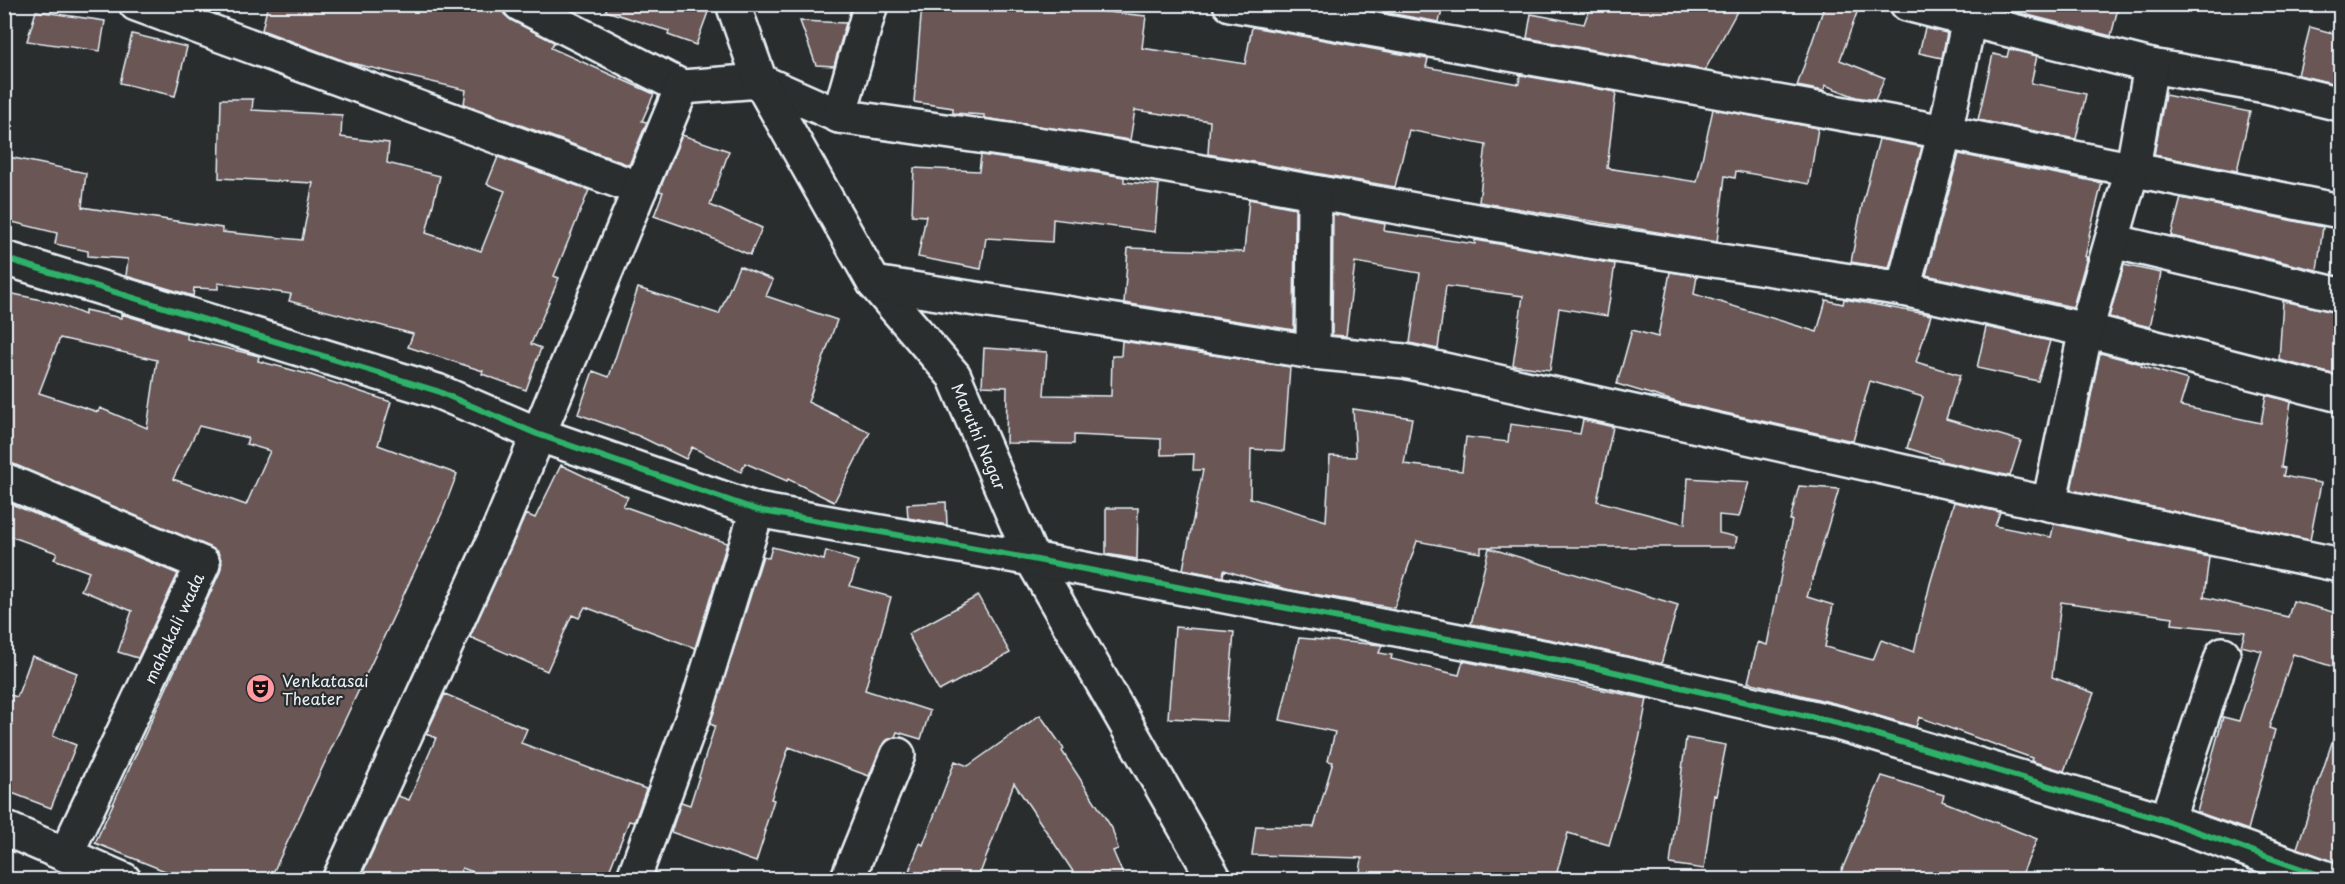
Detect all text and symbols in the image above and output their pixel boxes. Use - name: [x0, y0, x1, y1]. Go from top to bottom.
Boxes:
- street label: Maruthi Nagar: [946, 379, 1013, 494]
- street label: mahakali wada: [137, 569, 209, 687]
- place label: Venkatasai Theater: [282, 668, 369, 710]
- theatre icon: Venkatasai Theater: [245, 673, 277, 705]

